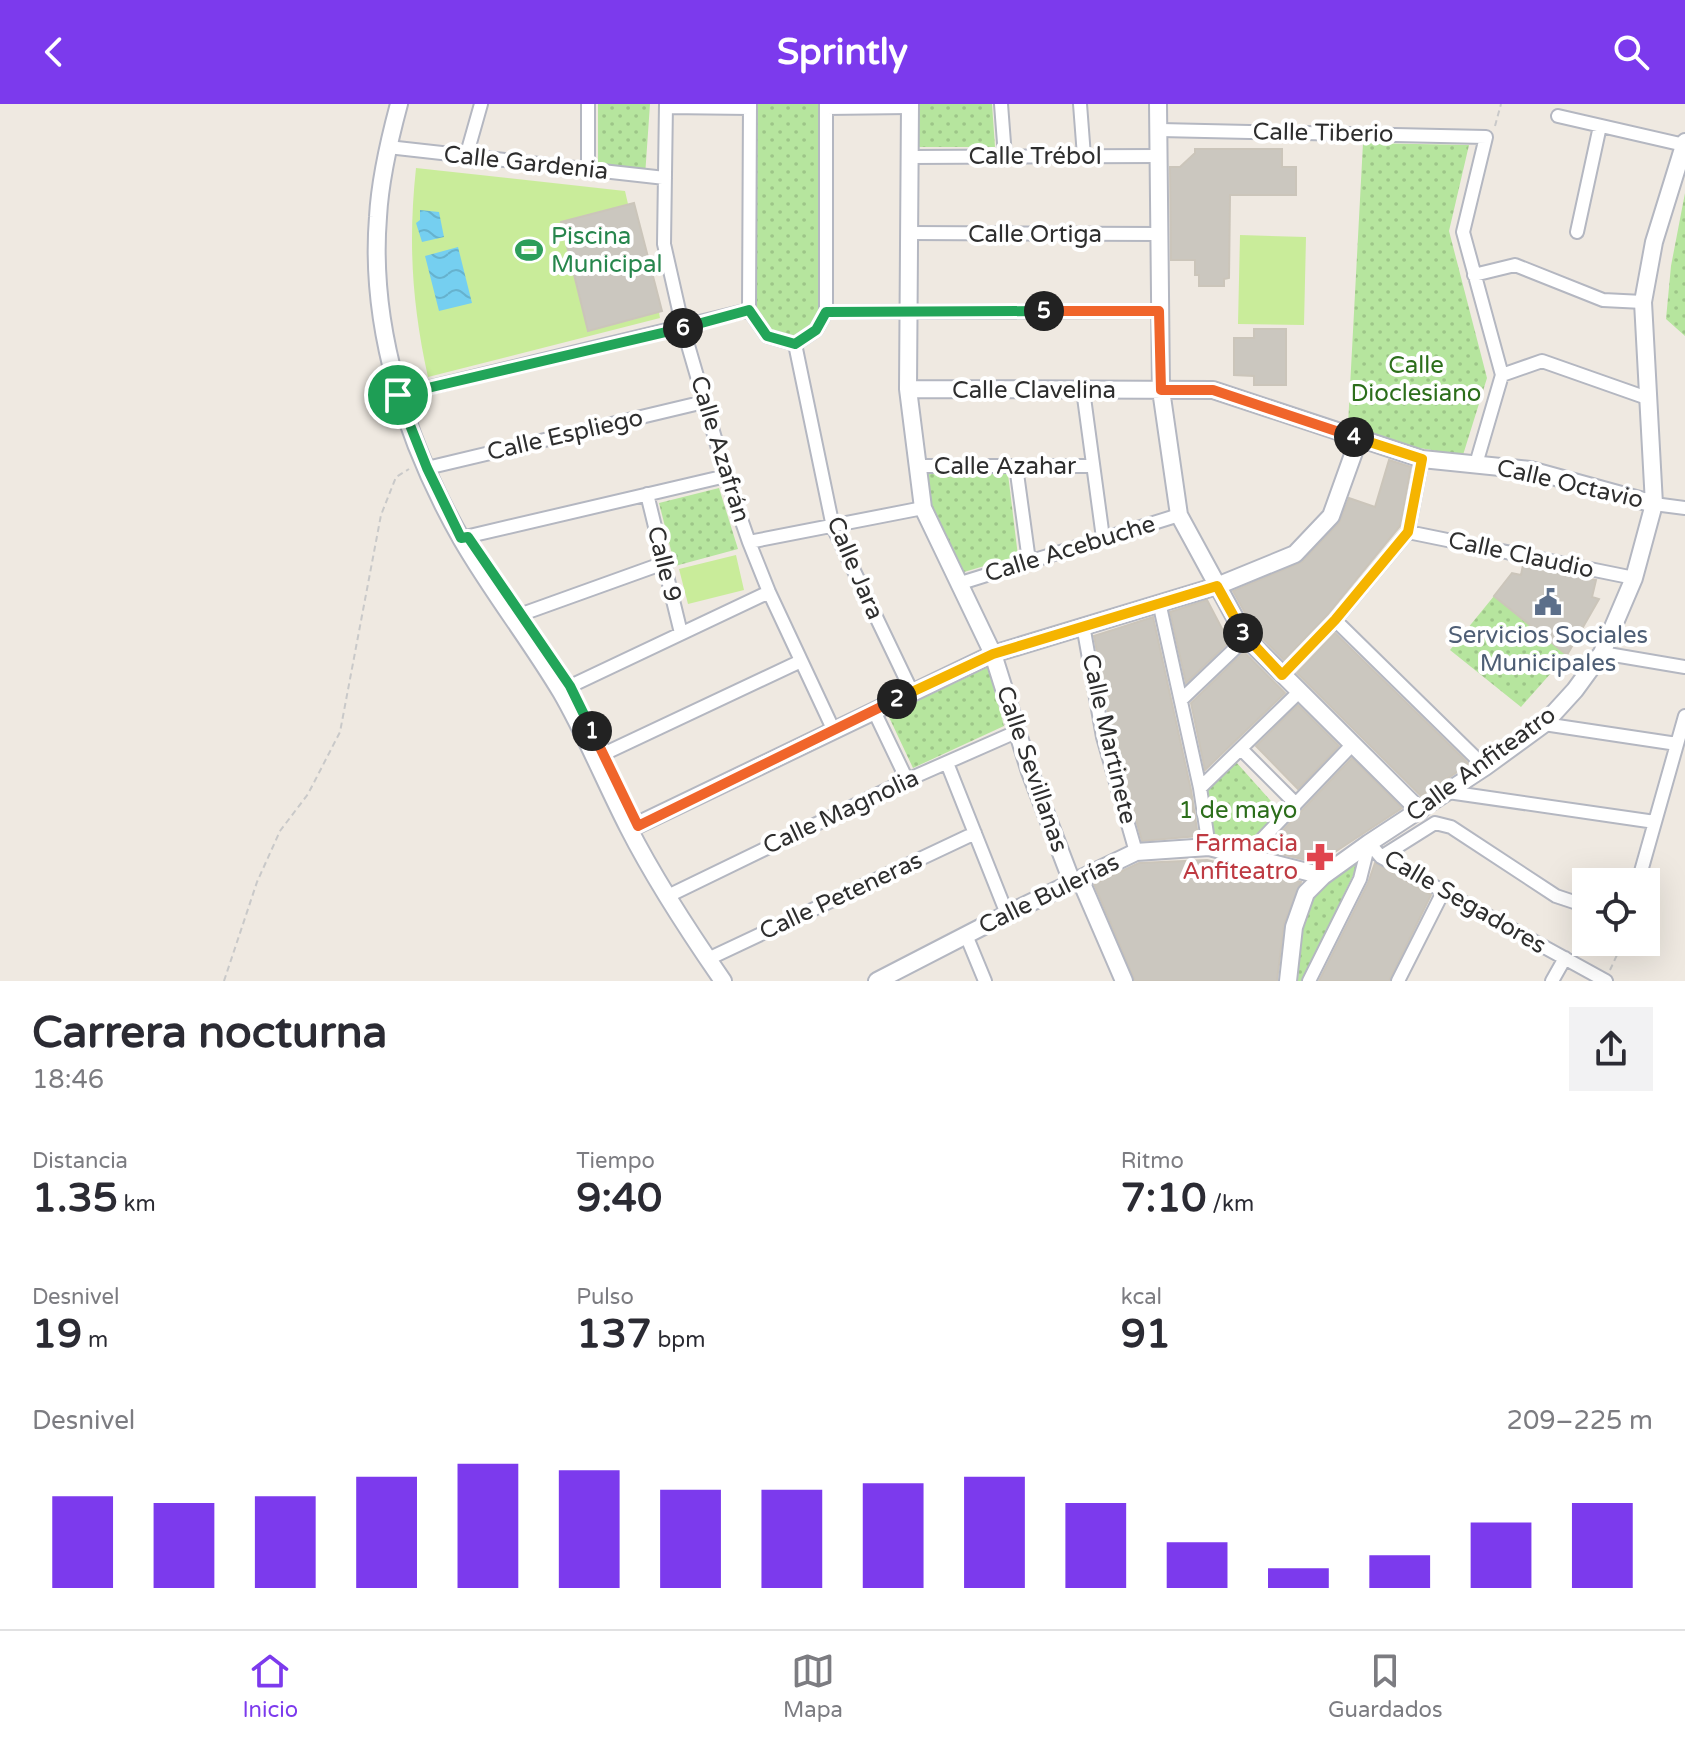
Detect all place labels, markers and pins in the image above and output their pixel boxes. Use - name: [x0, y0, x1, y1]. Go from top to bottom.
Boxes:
- place label: Piscina Municipal: [551, 222, 662, 279]
- sports icon: Piscina Municipal: [514, 235, 544, 265]
- pin: 5: [1024, 291, 1064, 331]
- pin: 6: [663, 308, 703, 348]
- pin: [364, 361, 432, 429]
- pin: 4: [1334, 417, 1374, 457]
- public building icon: Servicios Sociales Municipales: [1533, 587, 1563, 617]
- pin: 3: [1223, 613, 1263, 653]
- place label: Servicios Sociales Municipales: [1448, 621, 1648, 678]
- pin: 2: [877, 679, 917, 719]
- pin: 1: [572, 711, 612, 751]
- place label: Farmacia Anfiteatro: [1182, 829, 1298, 886]
- pharmacy icon: Farmacia Anfiteatro: [1305, 842, 1335, 872]

